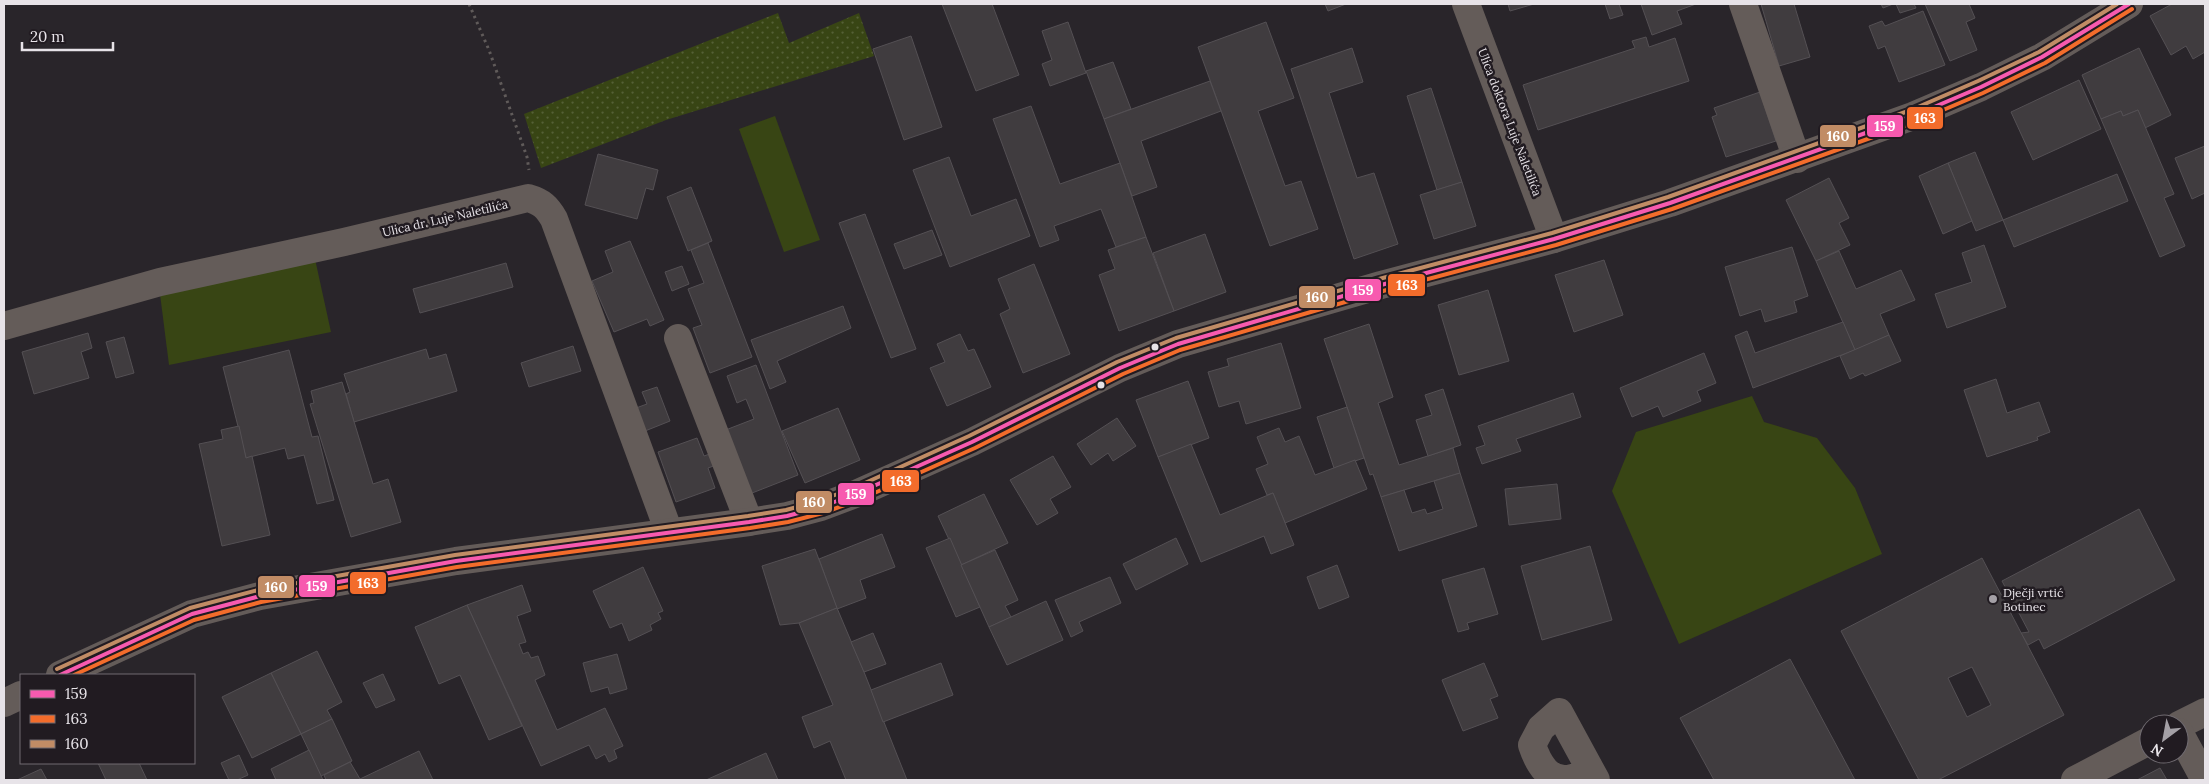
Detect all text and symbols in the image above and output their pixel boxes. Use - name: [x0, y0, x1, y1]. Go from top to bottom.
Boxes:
- scale bar: [22, 20, 114, 52]
- text: 20 m: [30, 27, 65, 46]
- street label: Ulica doktora Luje Naletilića: [1475, 46, 1545, 198]
- line badge: 163: [1906, 106, 1944, 130]
- text: 163: [1914, 109, 1936, 127]
- line badge: 159: [1866, 114, 1904, 138]
- text: 159: [1874, 117, 1896, 135]
- line badge: 160: [1819, 124, 1857, 148]
- text: 160: [1827, 127, 1849, 145]
- street label: Ulica dr. Luje Naletilića: [381, 196, 509, 240]
- line badge: 163: [1387, 273, 1426, 297]
- text: 163: [1396, 276, 1418, 294]
- line badge: 159: [1344, 278, 1382, 302]
- text: 159: [1352, 281, 1374, 299]
- line badge: 160: [1298, 285, 1336, 309]
- text: 160: [1306, 288, 1328, 306]
- unlabelled marker: [1150, 342, 1160, 352]
- unlabelled marker: [1096, 380, 1106, 390]
- line badge: 163: [881, 469, 920, 493]
- text: 163: [890, 472, 912, 490]
- line badge: 159: [837, 482, 875, 506]
- text: 159: [845, 485, 867, 503]
- line badge: 160: [795, 490, 833, 514]
- text: 160: [803, 493, 825, 511]
- line badge: 163: [349, 571, 387, 595]
- line badge: 159: [298, 574, 336, 598]
- text: 163: [357, 574, 379, 592]
- line badge: 160: [257, 575, 295, 599]
- text: 159: [306, 577, 328, 595]
- text: 160: [265, 578, 287, 596]
- place label: Dječji vrtić Botinec: [2003, 585, 2063, 614]
- marker: Dječji vrtić Botinec: [1987, 593, 1999, 605]
- legend: [20, 674, 195, 764]
- text: 159: [65, 684, 87, 703]
- text: 163: [65, 709, 88, 728]
- north arrow: [2139, 714, 2189, 764]
- text: 160: [65, 734, 88, 753]
- text: N: [2148, 739, 2166, 761]

